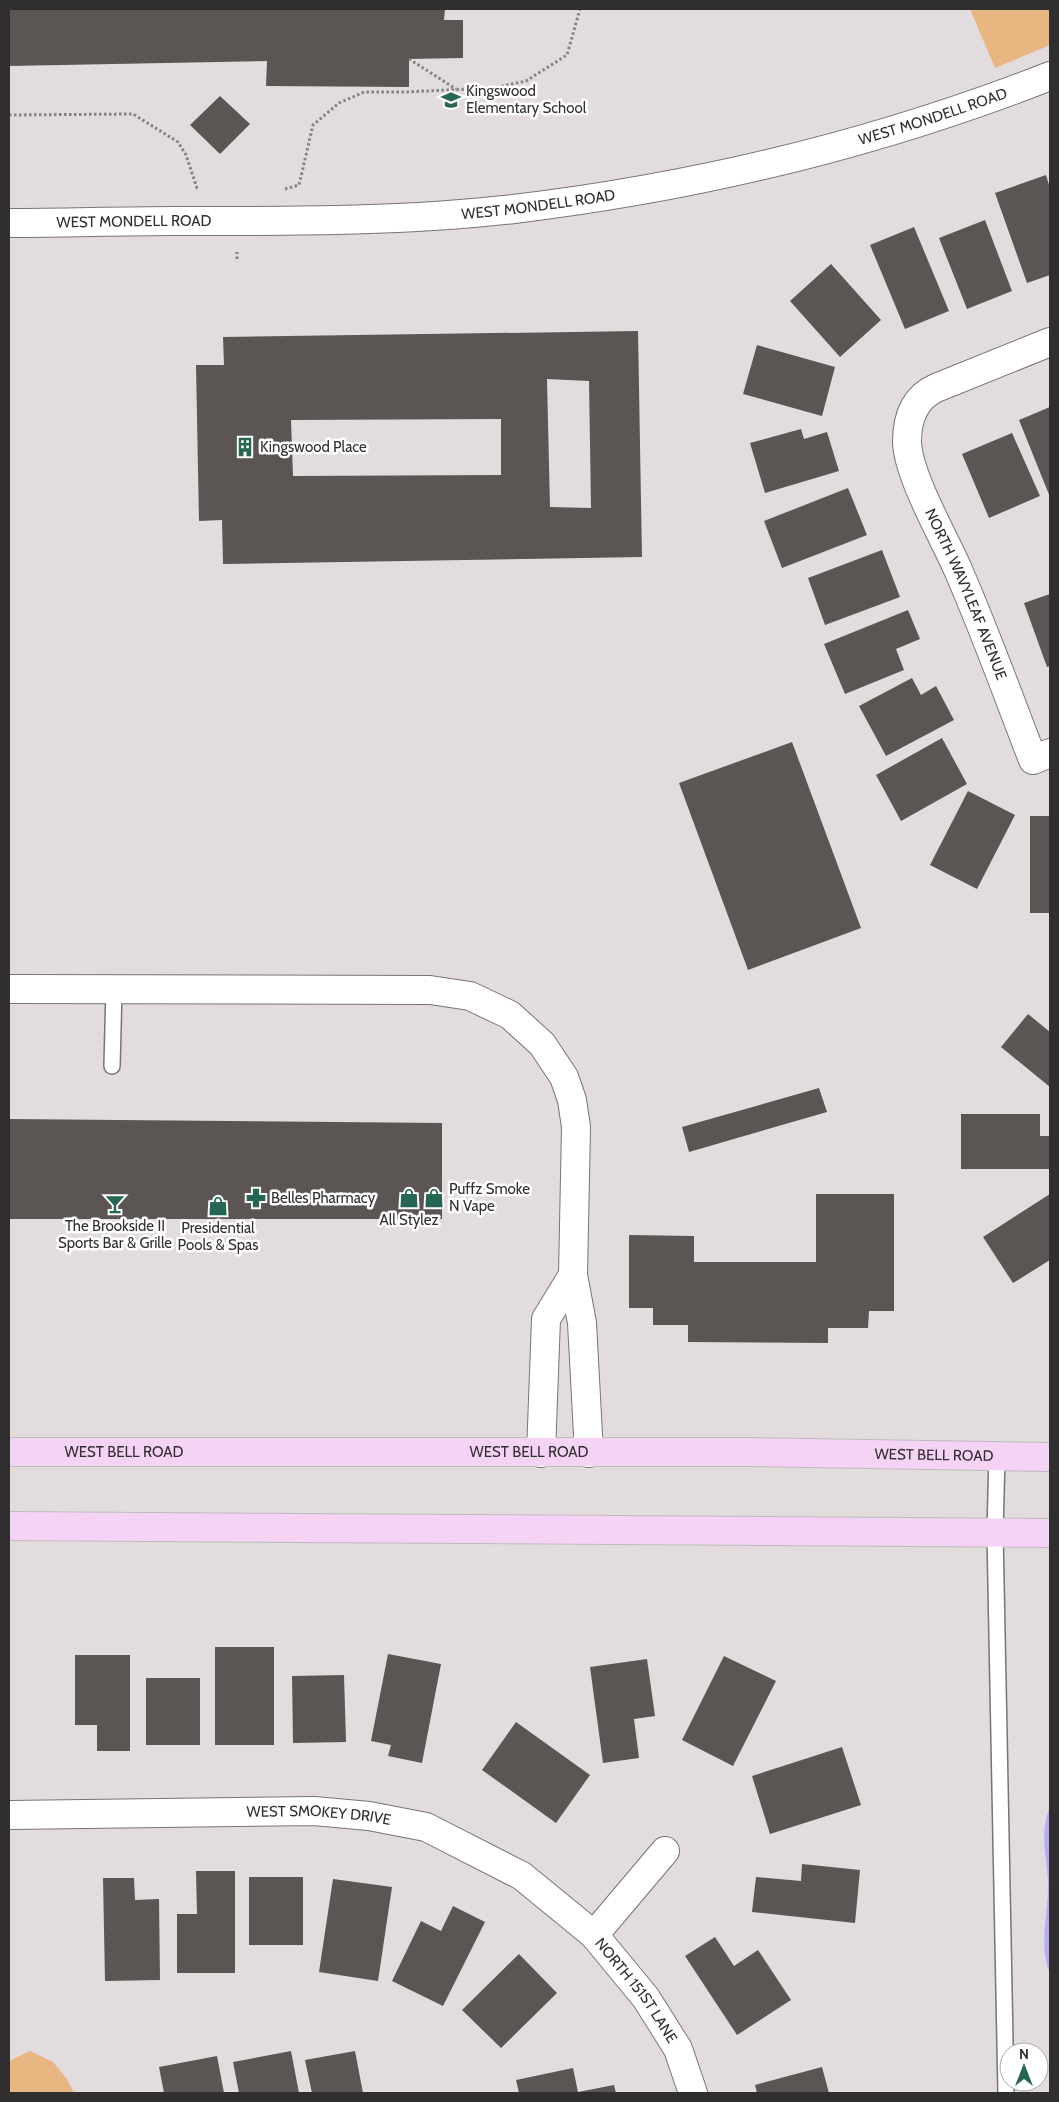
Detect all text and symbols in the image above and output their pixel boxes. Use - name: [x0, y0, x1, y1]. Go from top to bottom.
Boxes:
- place label: Kingswood Elementary School: [466, 82, 587, 117]
- street label: WEST MONDELL ROAD: [856, 84, 1010, 149]
- school or university icon: Kingswood Elementary School: [440, 89, 462, 111]
- street label: WEST MONDELL ROAD: [461, 186, 617, 223]
- street label: WEST MONDELL ROAD: [56, 212, 212, 232]
- building icon: Kingswood Place: [234, 436, 256, 458]
- place label: Kingswood Place: [260, 438, 367, 456]
- street label: NORTH WAVYLEAF AVENUE: [921, 506, 1011, 683]
- place label: Puffz Smoke N Vape: [449, 1180, 530, 1215]
- pharmacy icon: Belles Pharmacy: [245, 1187, 267, 1209]
- shop icon: All Stylez: [398, 1187, 420, 1209]
- shop icon: Puffz Smoke N Vape: [423, 1187, 445, 1209]
- place label: Belles Pharmacy: [271, 1189, 376, 1207]
- bar icon: The Brookside II Sports Bar & Grille: [104, 1193, 126, 1215]
- shop icon: Presidential Pools & Spas: [207, 1195, 229, 1217]
- place label: All Stylez: [380, 1211, 438, 1229]
- place label: The Brookside II Sports Bar & Grille: [58, 1217, 172, 1252]
- place label: Presidential Pools & Spas: [178, 1219, 258, 1254]
- street label: WEST BELL ROAD: [65, 1443, 184, 1461]
- street label: WEST BELL ROAD: [470, 1443, 589, 1461]
- street label: WEST BELL ROAD: [874, 1445, 994, 1465]
- street label: WEST SMOKEY DRIVE: [246, 1802, 393, 1829]
- street label: NORTH 151ST LANE: [591, 1934, 681, 2046]
- north arrow: [999, 2042, 1049, 2092]
- text: N: [1019, 2045, 1029, 2063]

